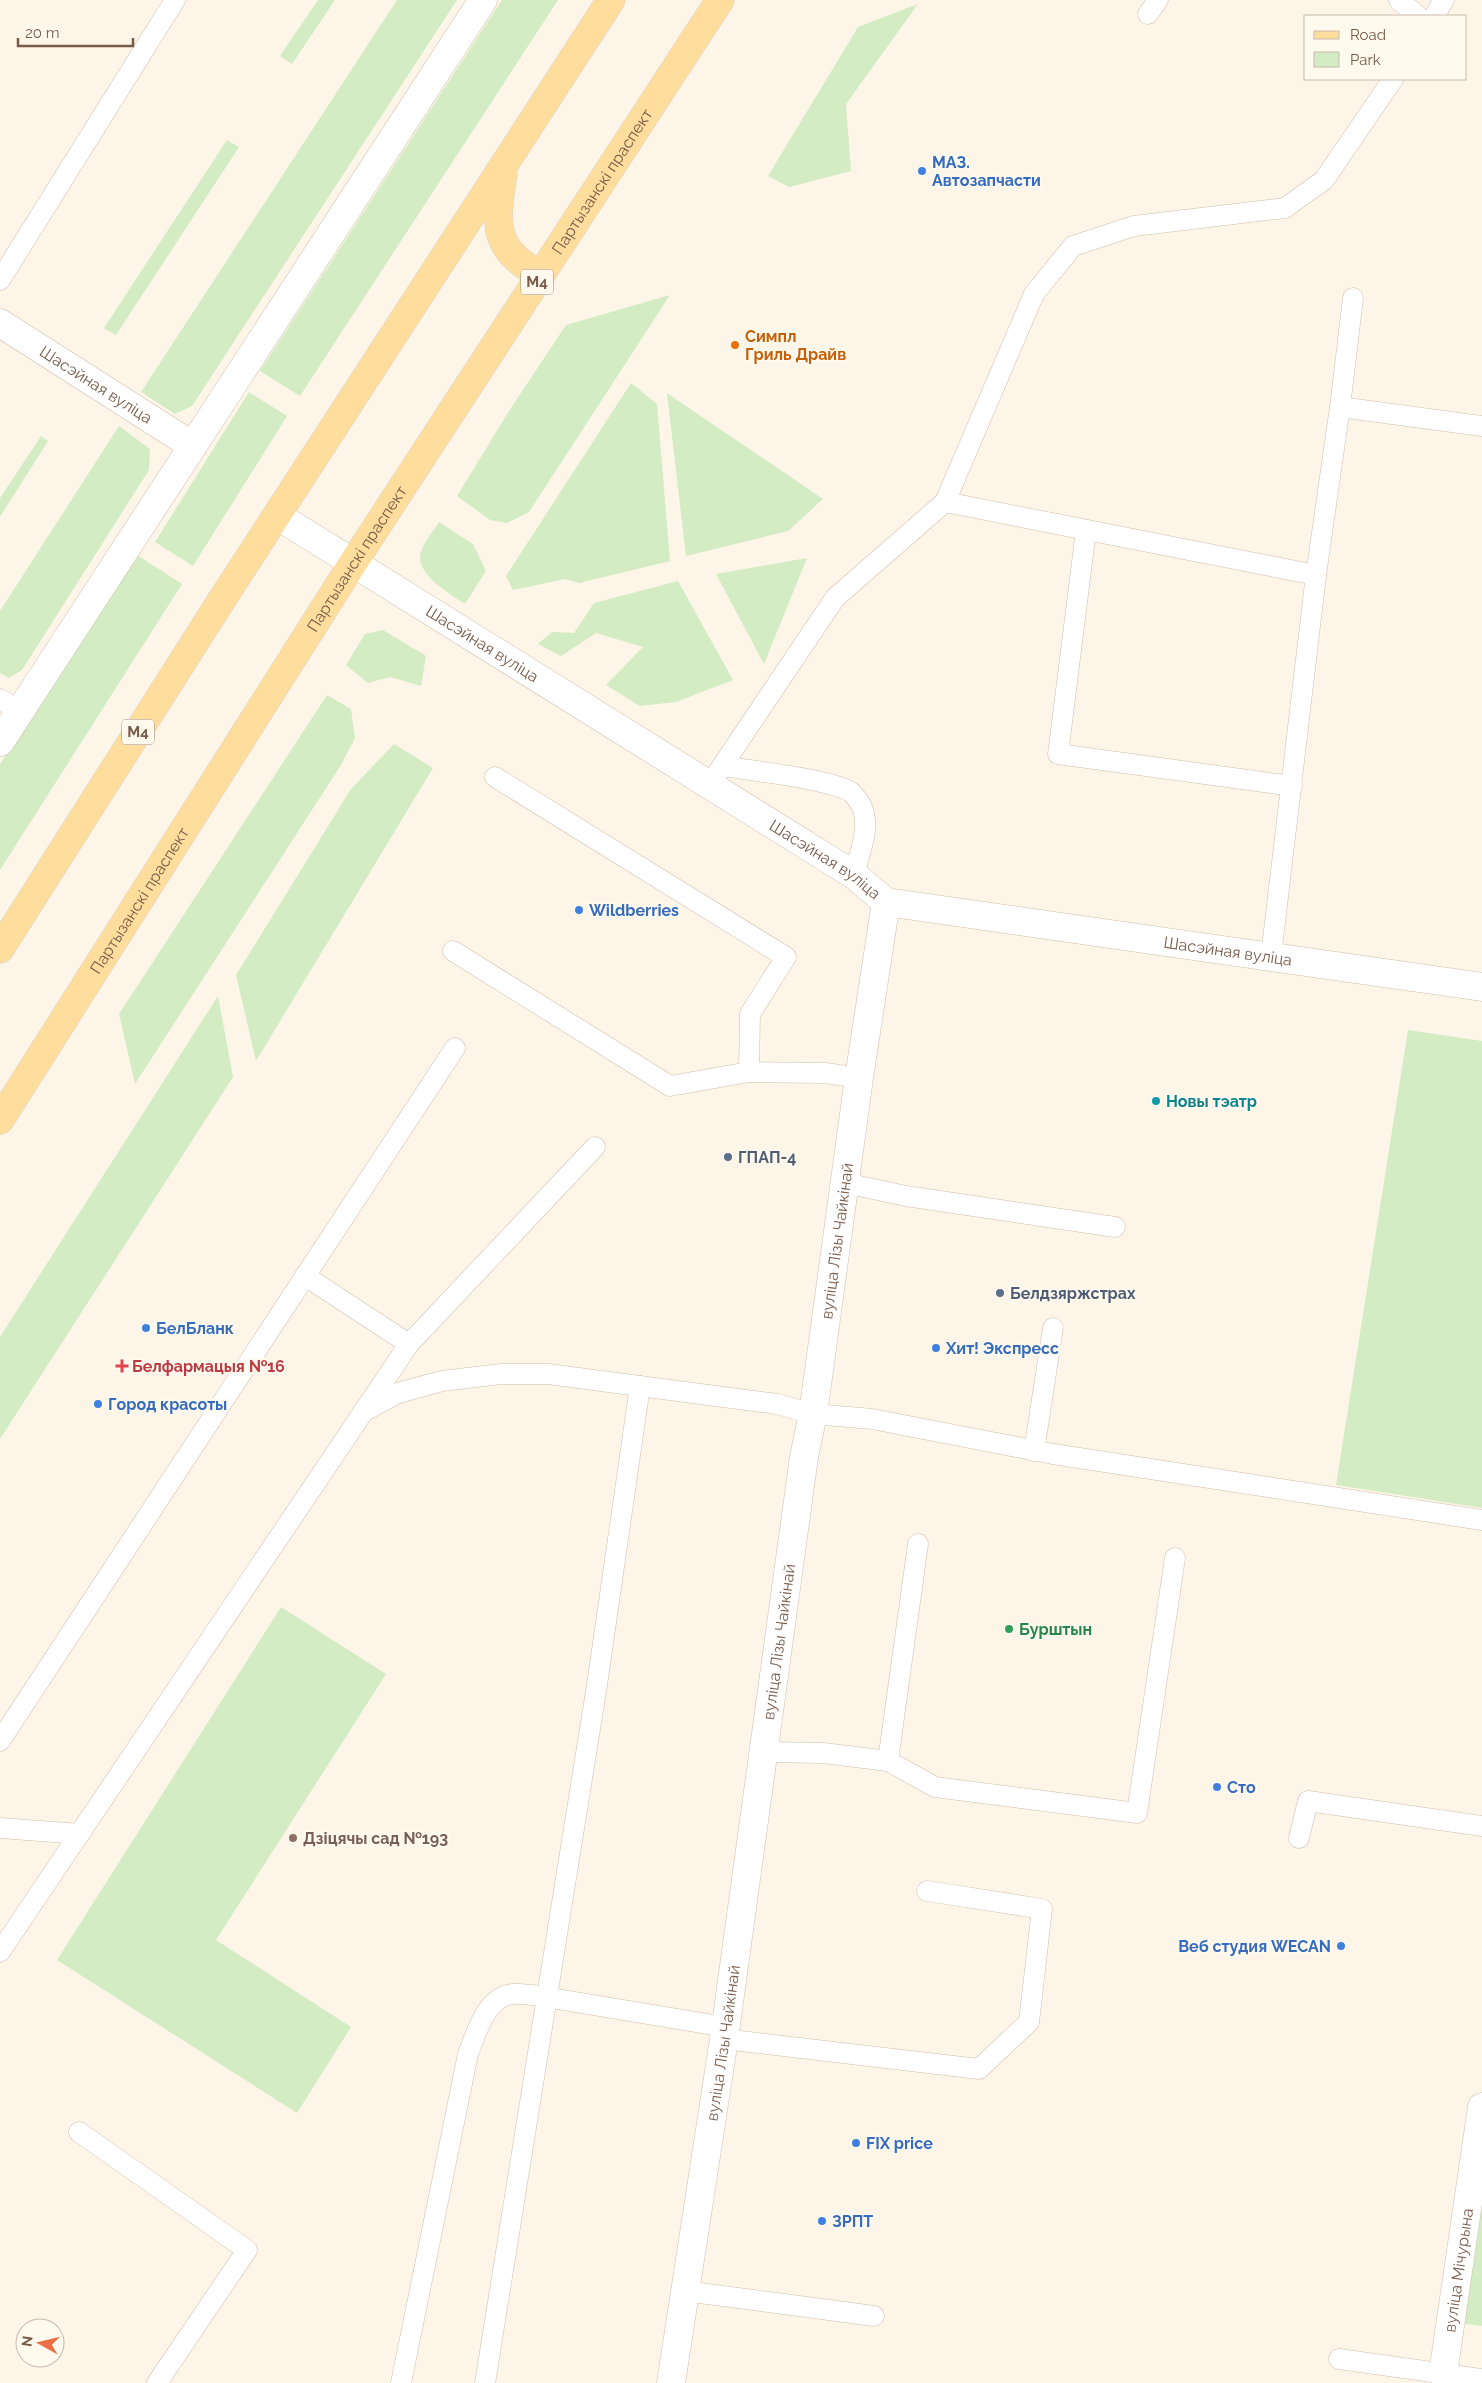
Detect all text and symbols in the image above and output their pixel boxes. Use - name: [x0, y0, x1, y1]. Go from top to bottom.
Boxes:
- scale bar: [18, 15, 132, 47]
- legend: [1304, 15, 1467, 80]
- text: 20 m: [25, 24, 60, 42]
- text: Road: [1350, 26, 1386, 44]
- text: Park: [1350, 51, 1381, 69]
- street label: Партызанскі праспект: [548, 105, 657, 258]
- place label: МАЗ. Автозапчасти: [932, 153, 1041, 190]
- marker: МАЗ. Автозапчасти: [916, 165, 928, 177]
- road number: М4: [521, 270, 553, 294]
- place label: Симпл Гриль Драйв: [745, 327, 846, 364]
- marker: Симпл Гриль Драйв: [729, 339, 741, 351]
- street label: Шасэйная вуліца: [36, 342, 156, 427]
- street label: Партызанскі праспект: [303, 482, 411, 635]
- street label: Шасэйная вуліца: [422, 602, 542, 686]
- road number: М4: [122, 720, 154, 744]
- street label: Шасэйная вуліца: [766, 816, 884, 903]
- street label: Партызанскі праспект: [86, 824, 193, 977]
- place label: Wildberries: [589, 901, 679, 920]
- marker: Wildberries: [573, 904, 585, 916]
- street label: Шасэйная вуліца: [1162, 933, 1293, 970]
- place label: Новы тэатр: [1166, 1092, 1257, 1111]
- marker: Новы тэатр: [1150, 1095, 1162, 1107]
- place label: ГПАП-4: [738, 1148, 796, 1167]
- marker: ГПАП-4: [722, 1151, 734, 1163]
- street label: вуліца Лізы Чайкінай: [817, 1162, 857, 1320]
- place label: Белдзяржстрах: [1010, 1284, 1136, 1303]
- marker: Белдзяржстрах: [994, 1287, 1006, 1299]
- place label: БелБланк: [156, 1319, 234, 1338]
- marker: БелБланк: [140, 1322, 152, 1334]
- place label: Хит! Экспресс: [945, 1339, 1059, 1358]
- marker: Хит! Экспресс: [930, 1342, 942, 1354]
- place label: Белфармацыя №16: [132, 1357, 285, 1376]
- marker: Белфармацыя №16: [116, 1360, 128, 1372]
- place label: Город красоты: [108, 1395, 227, 1414]
- marker: Город красоты: [92, 1398, 104, 1410]
- street label: вуліца Лізы Чайкінай: [759, 1563, 799, 1721]
- place label: Бурштын: [1019, 1620, 1092, 1639]
- marker: Бурштын: [1003, 1623, 1015, 1635]
- place label: Сто: [1227, 1778, 1256, 1797]
- marker: Сто: [1211, 1781, 1223, 1793]
- place label: Дзіцячы сад №193: [303, 1829, 448, 1848]
- marker: Дзіцячы сад №193: [287, 1832, 299, 1844]
- place label: Веб студия WECAN: [1178, 1937, 1331, 1956]
- marker: Веб студия WECAN: [1335, 1940, 1347, 1952]
- street label: вуліца Лізы Чайкінай: [703, 1964, 744, 2122]
- place label: FIX price: [866, 2134, 933, 2153]
- marker: FIX price: [850, 2137, 862, 2149]
- street label: вуліца Мічурына: [1440, 2207, 1477, 2334]
- place label: ЗРПТ: [832, 2212, 873, 2231]
- marker: ЗРПТ: [816, 2215, 828, 2227]
- north arrow: [15, 2318, 65, 2368]
- text: N: [18, 2335, 36, 2348]

